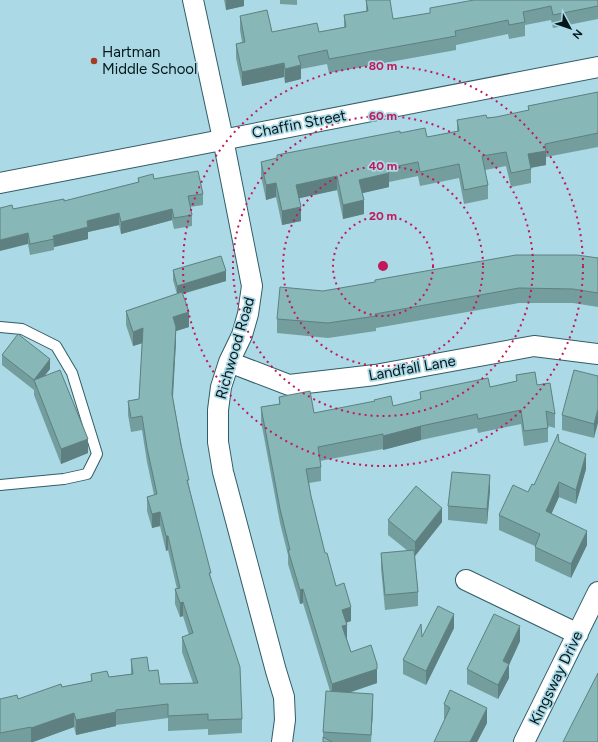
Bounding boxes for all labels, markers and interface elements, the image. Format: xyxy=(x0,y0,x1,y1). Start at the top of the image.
north arrow xyxy=(550,8,590,48)
text: N xyxy=(570,27,585,42)
place label: Hartman Middle School xyxy=(102,43,197,78)
marker: Hartman Middle School xyxy=(89,56,99,66)
text: 80 m xyxy=(369,59,397,73)
street label: Chaffin Street xyxy=(250,106,348,142)
text: 60 m xyxy=(369,109,397,123)
text: 40 m xyxy=(369,159,397,173)
text: 20 m xyxy=(369,209,397,223)
centre of rings xyxy=(376,259,390,273)
street label: Richwood Road xyxy=(212,295,258,401)
street label: Landfall Lane xyxy=(367,351,457,385)
street label: Kingsway Drive xyxy=(526,628,586,728)

